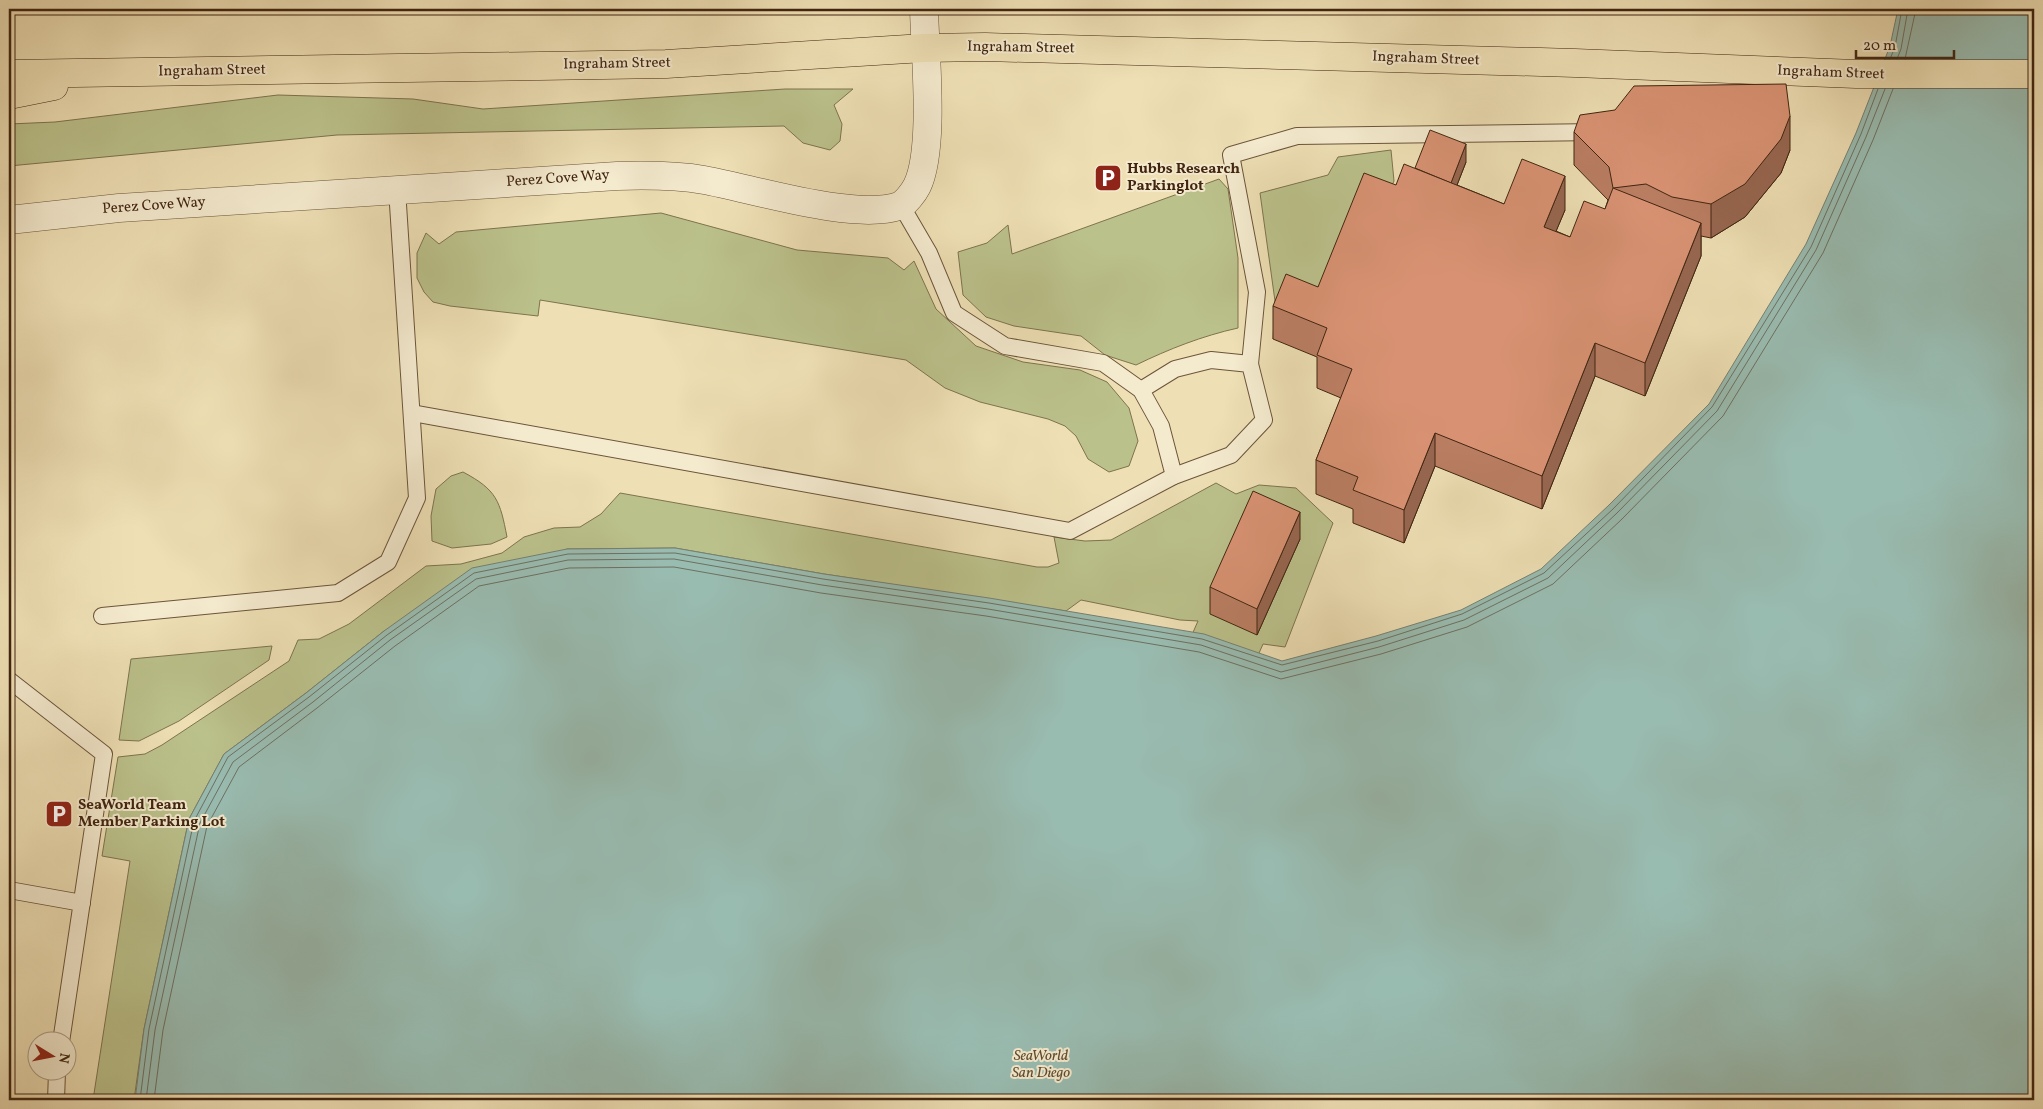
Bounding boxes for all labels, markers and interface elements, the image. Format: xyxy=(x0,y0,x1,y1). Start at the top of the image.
scale bar xyxy=(1856,28,1953,60)
text: 20 m xyxy=(1863,36,1896,57)
street label: Ingraham Street xyxy=(967,37,1075,59)
street label: Ingraham Street xyxy=(1372,47,1480,71)
street label: Ingraham Street xyxy=(563,53,671,75)
street label: Ingraham Street xyxy=(158,60,266,82)
street label: Ingraham Street xyxy=(1777,61,1885,85)
place label: Hubbs Research Parkinglot xyxy=(1127,159,1240,197)
parking icon: Hubbs Research Parkinglot xyxy=(1093,163,1123,193)
street label: Perez Cove Way xyxy=(506,165,610,193)
street label: Perez Cove Way xyxy=(102,192,206,220)
place label: SeaWorld Team Member Parking Lot xyxy=(78,795,225,833)
parking icon: SeaWorld Team Member Parking Lot xyxy=(44,799,74,829)
north arrow xyxy=(28,1032,78,1082)
park label: SeaWorld San Diego xyxy=(1012,1046,1070,1084)
text: N xyxy=(53,1051,74,1065)

